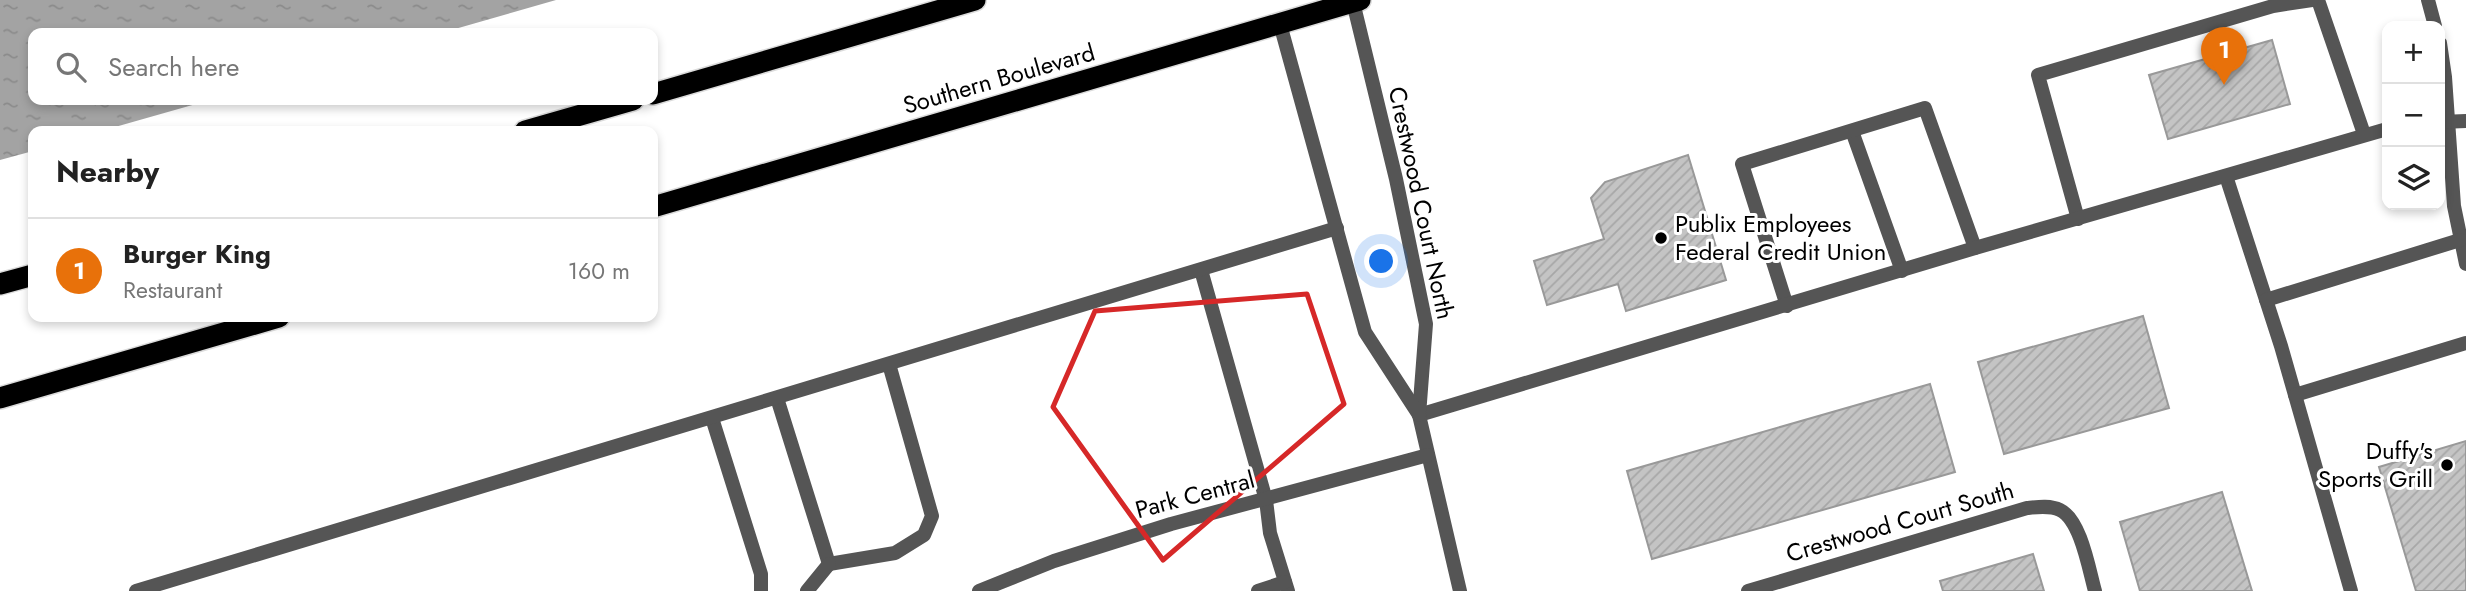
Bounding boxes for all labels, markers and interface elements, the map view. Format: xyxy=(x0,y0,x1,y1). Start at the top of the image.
map controls xyxy=(2382,21,2445,210)
button: + xyxy=(2382,21,2445,84)
pin: 1 xyxy=(2201,27,2247,85)
search box xyxy=(28,28,658,105)
street label: Southern Boulevard xyxy=(899,34,1099,123)
icon: search xyxy=(52,48,90,86)
text: Search here xyxy=(108,48,240,86)
street label: Crestwood Court North xyxy=(1380,83,1463,322)
button: − xyxy=(2382,84,2445,147)
button: layers xyxy=(2382,147,2445,210)
text: Nearby xyxy=(56,150,159,193)
place label: Publix Employees Federal Credit Union xyxy=(1675,206,1886,269)
marker: Publix Employees Federal Credit Union xyxy=(1653,230,1669,246)
text: Burger King xyxy=(123,235,271,273)
your location xyxy=(1364,244,1398,278)
text: 1 xyxy=(73,254,85,288)
text: 160 m xyxy=(568,254,630,288)
text: Restaurant xyxy=(123,273,222,307)
place label: Duffy's Sports Grill xyxy=(2318,433,2433,496)
marker: Duffy's Sports Grill xyxy=(2439,457,2455,473)
street label: Park Central xyxy=(1131,462,1259,527)
street label: Crestwood Court South xyxy=(1782,472,2018,571)

